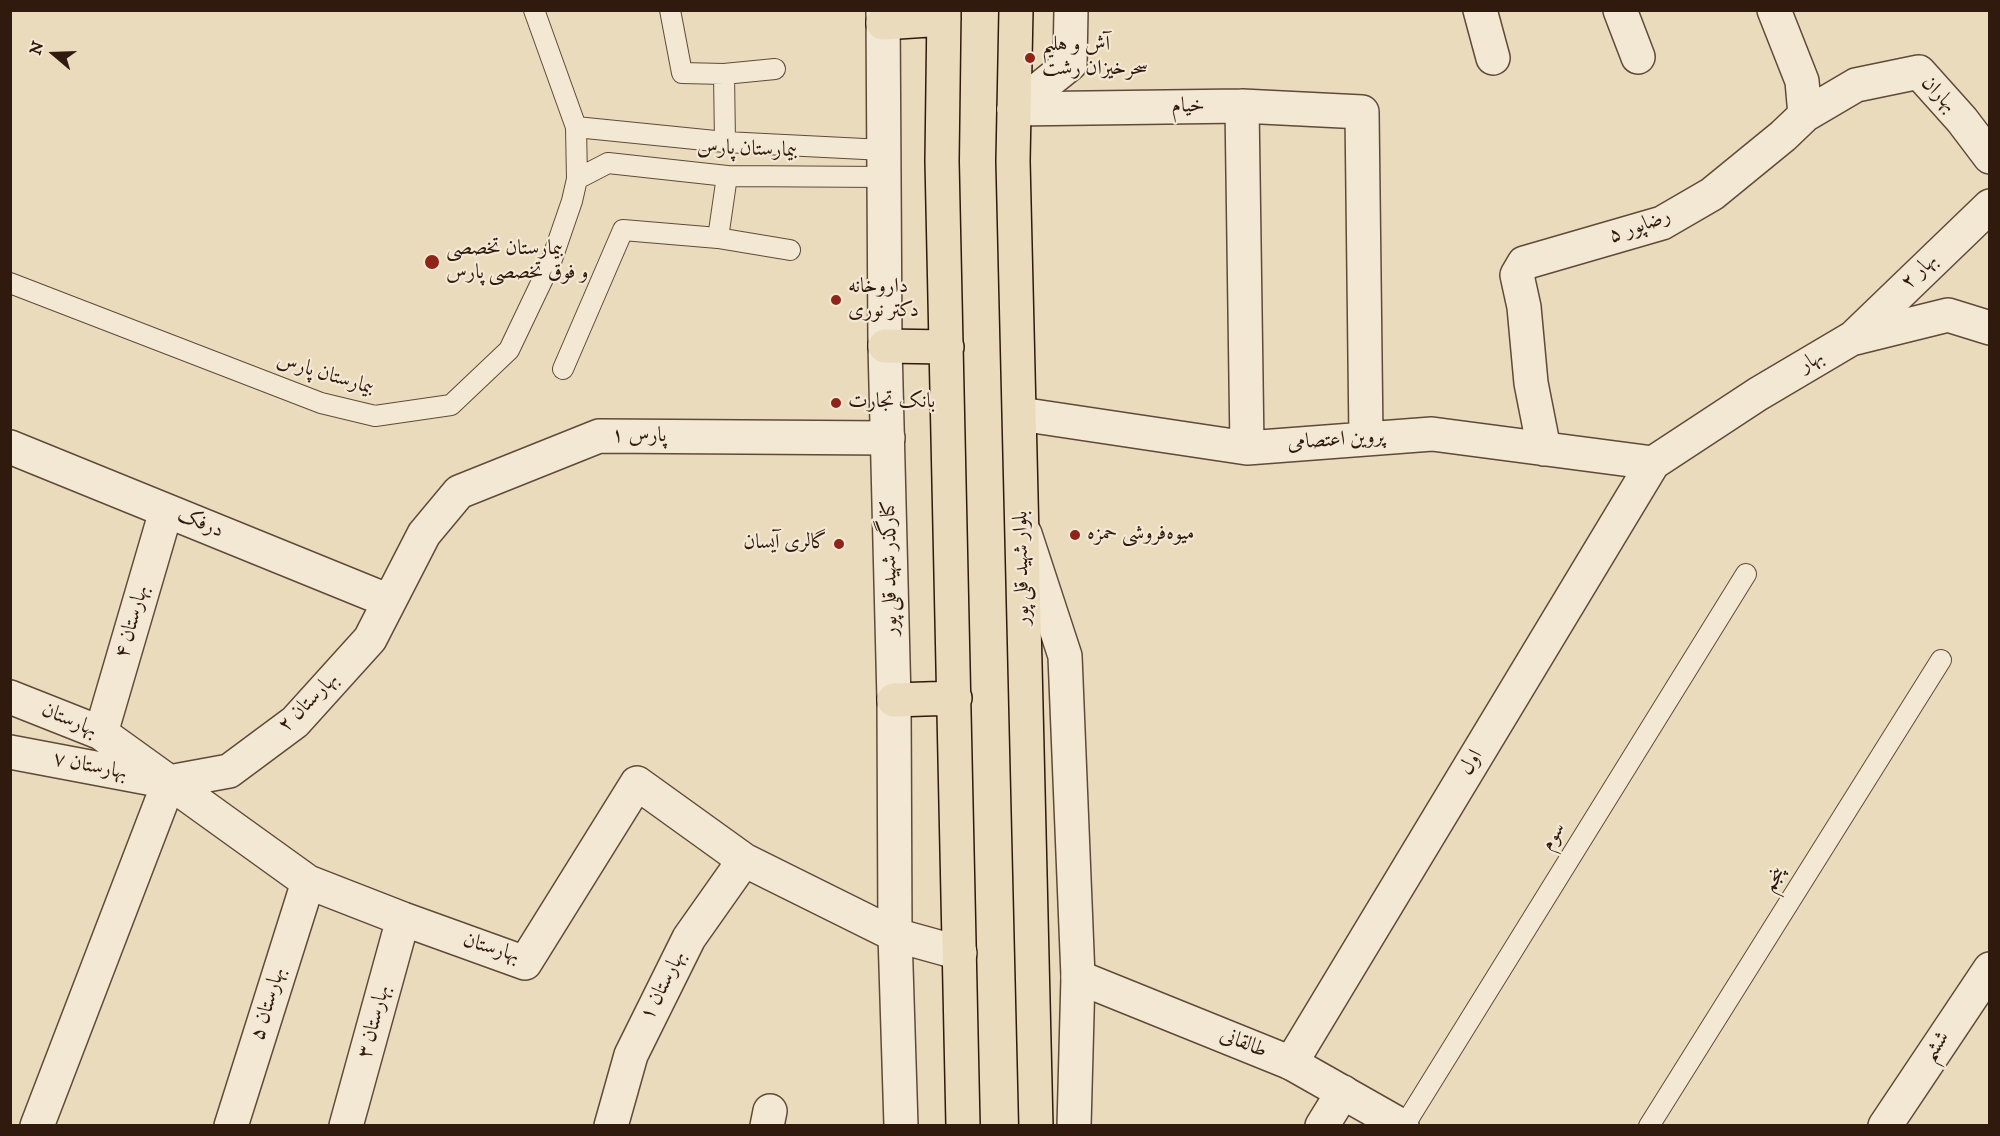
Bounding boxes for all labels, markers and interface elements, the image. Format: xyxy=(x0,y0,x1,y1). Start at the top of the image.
north arrow xyxy=(24,24,84,84)
place label: آش و هلیم سحرخیزان رشت xyxy=(1042,33,1148,83)
text: N xyxy=(25,39,49,58)
marker: آش و هلیم سحرخیزان رشت xyxy=(1023,51,1037,65)
street label: بهاران xyxy=(1915,71,1961,119)
street label: خیام xyxy=(1171,94,1205,120)
street label: بیمارستان پارس xyxy=(696,136,798,164)
street label: رضاپور ۵ xyxy=(1606,204,1674,250)
place label: بیمارستان تخصصی و فوق تخصصی پارس xyxy=(446,237,588,287)
street label: بهار ۲ xyxy=(1896,249,1944,295)
marker: بیمارستان تخصصی و فوق تخصصی پارس xyxy=(423,253,441,271)
place label: داروخانه دکتر نوری xyxy=(848,275,919,325)
marker: داروخانه دکتر نوری xyxy=(829,293,843,307)
street label: بهار xyxy=(1795,345,1829,379)
street label: بیمارستان پارس xyxy=(273,348,377,402)
place label: بانک تجارت xyxy=(848,390,935,416)
marker: بانک تجارت xyxy=(829,396,843,410)
street label: پارس ۱ xyxy=(612,424,666,450)
street label: پروین اعتصامی xyxy=(1287,425,1385,457)
street label: کنارگذر شهید قلی پور xyxy=(877,500,905,636)
street label: درفک xyxy=(173,503,227,545)
street label: بلوار شهید قلی پور xyxy=(1009,511,1037,625)
place label: میوه‌فروشی حمزه xyxy=(1087,522,1194,548)
marker: میوه‌فروشی حمزه xyxy=(1068,528,1082,542)
place label: گالری آیسان xyxy=(743,531,827,557)
marker: گالری آیسان xyxy=(832,537,846,551)
street label: بهارستان ۴ xyxy=(111,582,155,662)
street label: بهارستان ۲ xyxy=(274,668,344,738)
street label: بهارستان xyxy=(37,698,101,744)
street label: اول xyxy=(1455,746,1489,780)
street label: بهارستان ۷ xyxy=(51,747,129,787)
street label: سوم xyxy=(1536,818,1572,856)
street label: پنجم xyxy=(1758,863,1792,897)
street label: بهارستان xyxy=(459,928,523,970)
street label: بهارستان ۱ xyxy=(636,947,692,1025)
street label: بهارستان ۵ xyxy=(246,964,292,1044)
street label: بهارستان ۳ xyxy=(353,983,397,1061)
street label: طالقانی xyxy=(1216,1023,1270,1065)
street label: ششم xyxy=(1918,1027,1956,1067)

